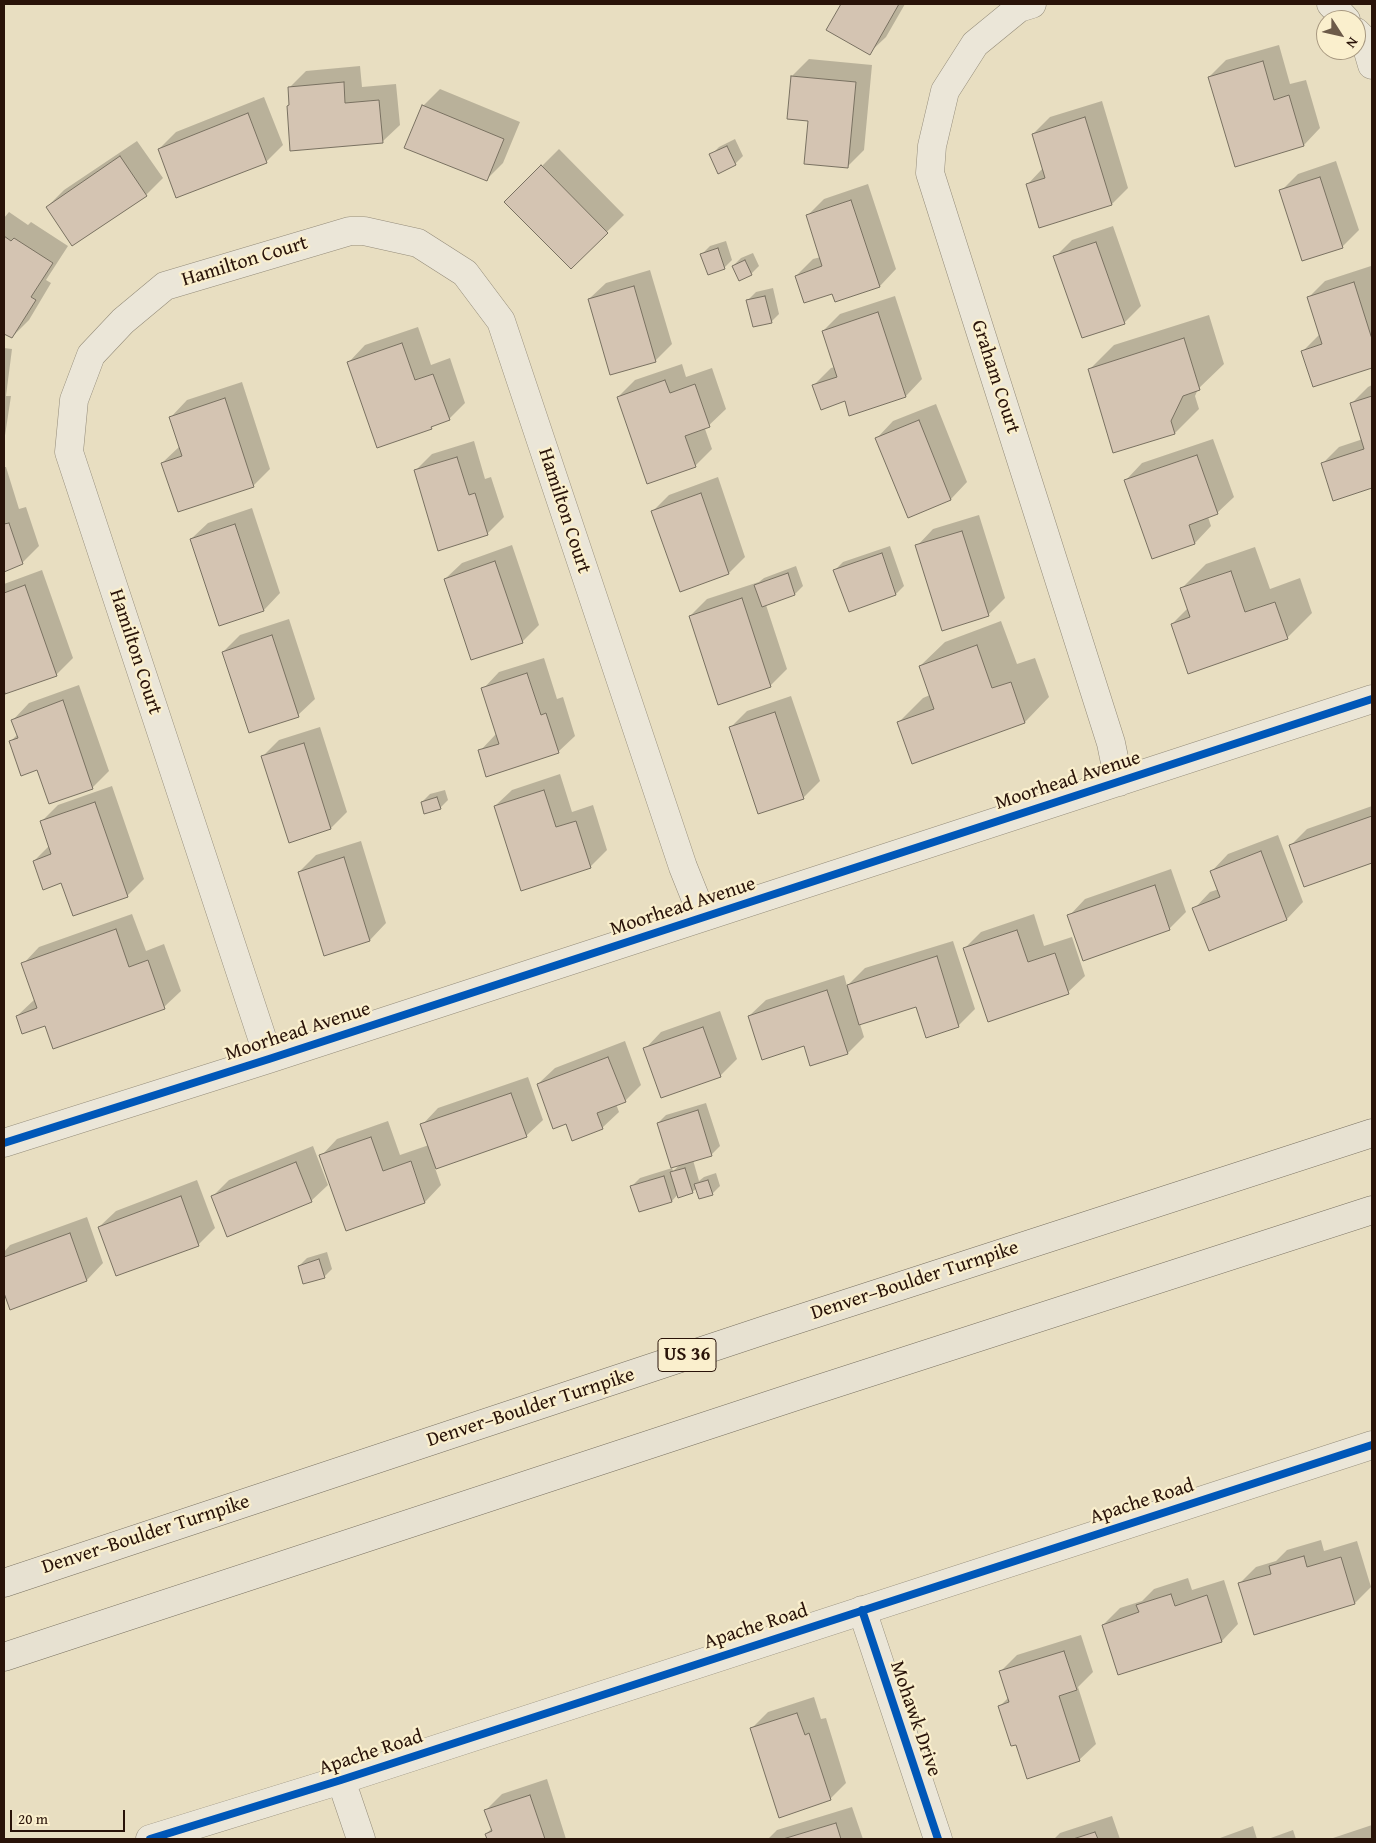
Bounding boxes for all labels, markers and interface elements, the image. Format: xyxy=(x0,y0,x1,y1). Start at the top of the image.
north arrow xyxy=(1316,10,1366,60)
text: N xyxy=(1342,33,1363,53)
street label: Hamilton Court xyxy=(179,231,311,293)
street label: Graham Court xyxy=(965,317,1025,437)
street label: Hamilton Court xyxy=(532,445,596,577)
street label: Hamilton Court xyxy=(103,586,167,718)
street label: Moorhead Avenue xyxy=(992,746,1144,816)
street label: Moorhead Avenue xyxy=(607,872,759,942)
street label: Moorhead Avenue xyxy=(222,997,374,1067)
street label: Denver–Boulder Turnpike xyxy=(808,1236,1022,1326)
road number: US 36 xyxy=(658,1338,716,1372)
street label: Denver–Boulder Turnpike xyxy=(424,1363,638,1453)
street label: Apache Road xyxy=(1087,1474,1197,1530)
street label: Denver–Boulder Turnpike xyxy=(39,1490,253,1580)
street label: Apache Road xyxy=(701,1599,811,1655)
street label: Mohawk Drive xyxy=(884,1658,946,1780)
street label: Apache Road xyxy=(316,1725,426,1781)
scale bar xyxy=(12,1800,128,1832)
text: 20 m xyxy=(18,1808,48,1829)

